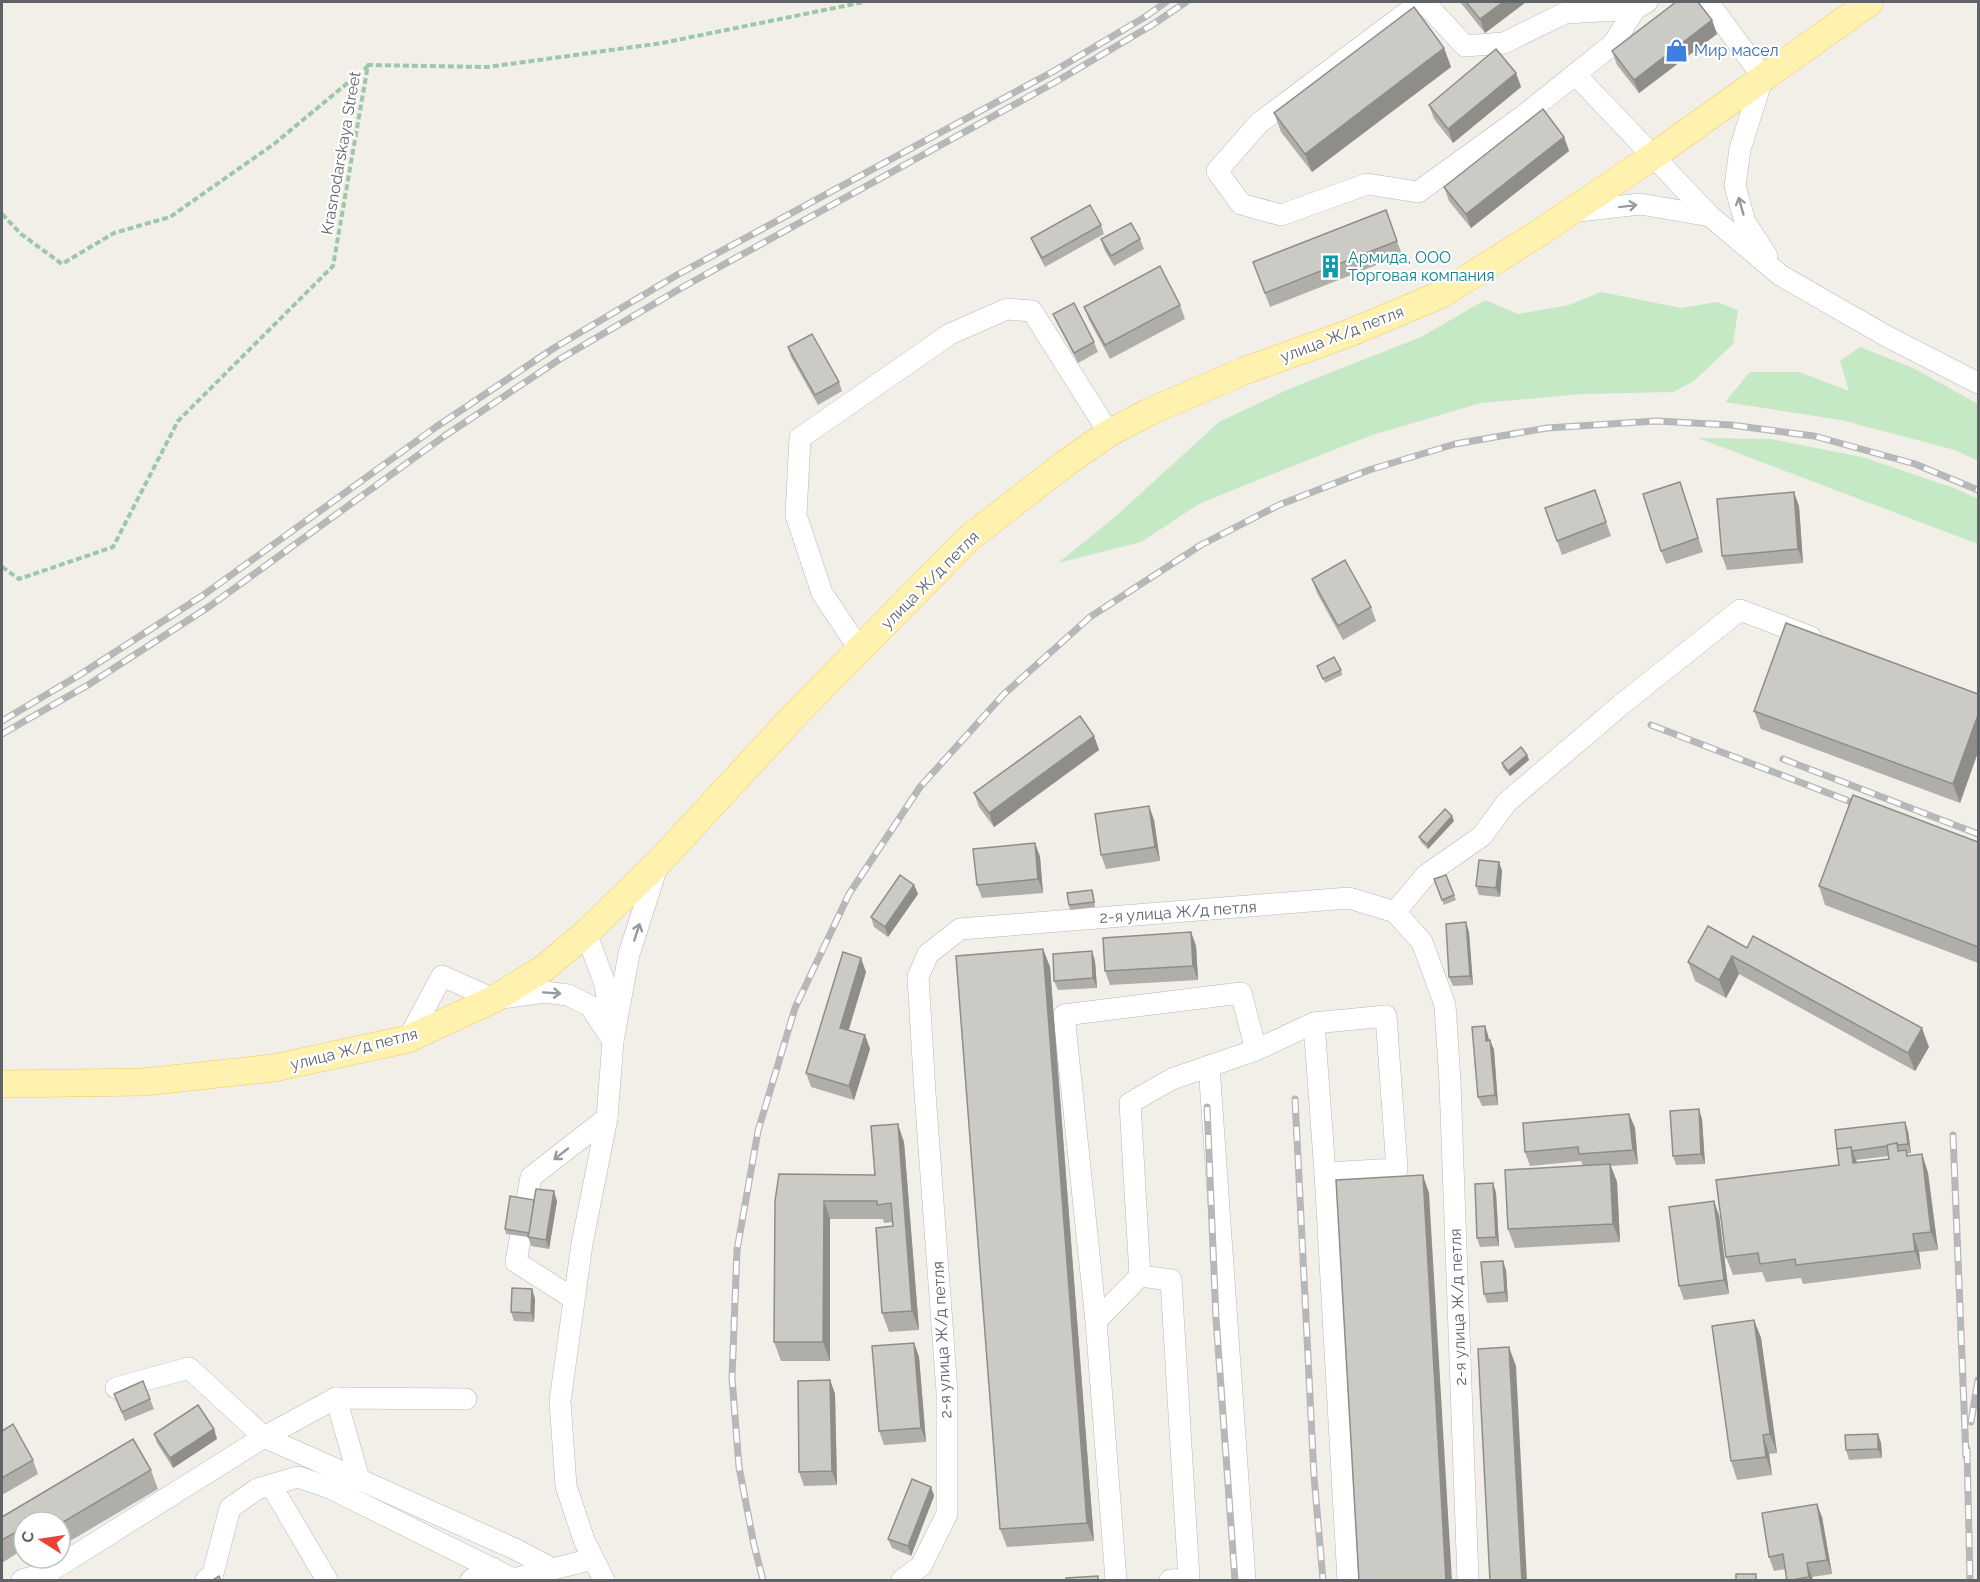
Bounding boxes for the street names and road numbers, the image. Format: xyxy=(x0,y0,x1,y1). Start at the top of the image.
street label: Krasnodarskaya Street xyxy=(317,69,365,236)
street label: улица Ж/д петля xyxy=(1278,302,1406,366)
street label: улица Ж/д петля xyxy=(877,527,983,633)
street label: 2-я улица Ж/д петля xyxy=(1099,897,1257,927)
street label: улица Ж/д петля xyxy=(288,1024,420,1074)
street label: 2-я улица Ж/д петля xyxy=(1446,1228,1470,1386)
street label: 2-я улица Ж/д петля xyxy=(928,1261,956,1419)

